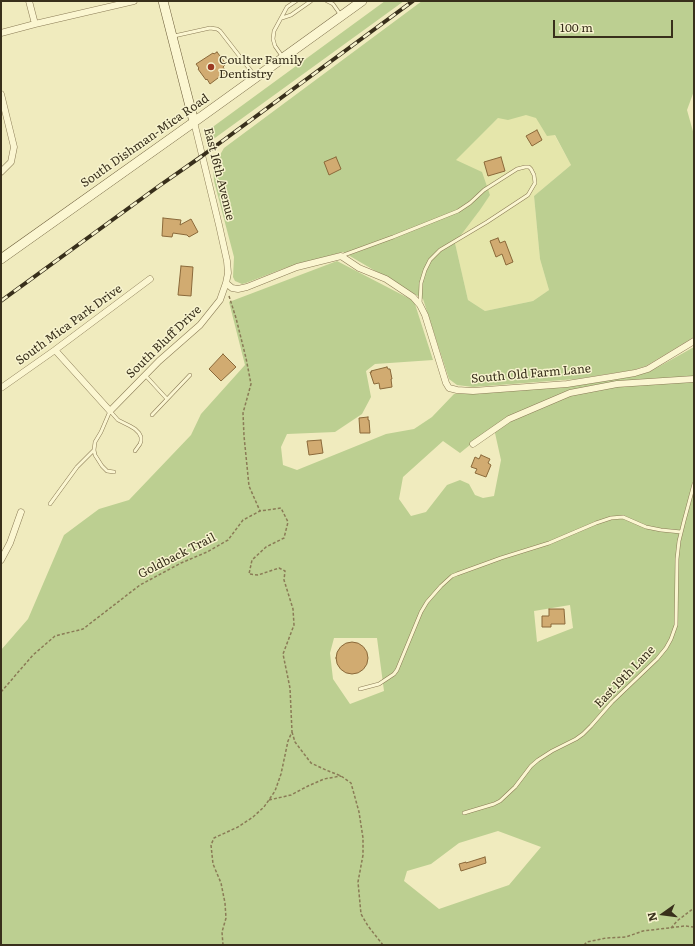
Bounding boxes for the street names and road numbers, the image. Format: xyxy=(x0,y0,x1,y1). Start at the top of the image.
street label: South Dishman-Mica Road xyxy=(78,91,212,191)
street label: East 16th Avenue xyxy=(200,126,238,222)
street label: South Mica Park Drive xyxy=(13,282,125,368)
street label: South Bluff Drive xyxy=(124,303,204,381)
street label: South Old Farm Lane xyxy=(470,362,592,386)
street label: Goldback Trail xyxy=(136,530,218,582)
street label: East 19th Lane xyxy=(592,643,658,711)

